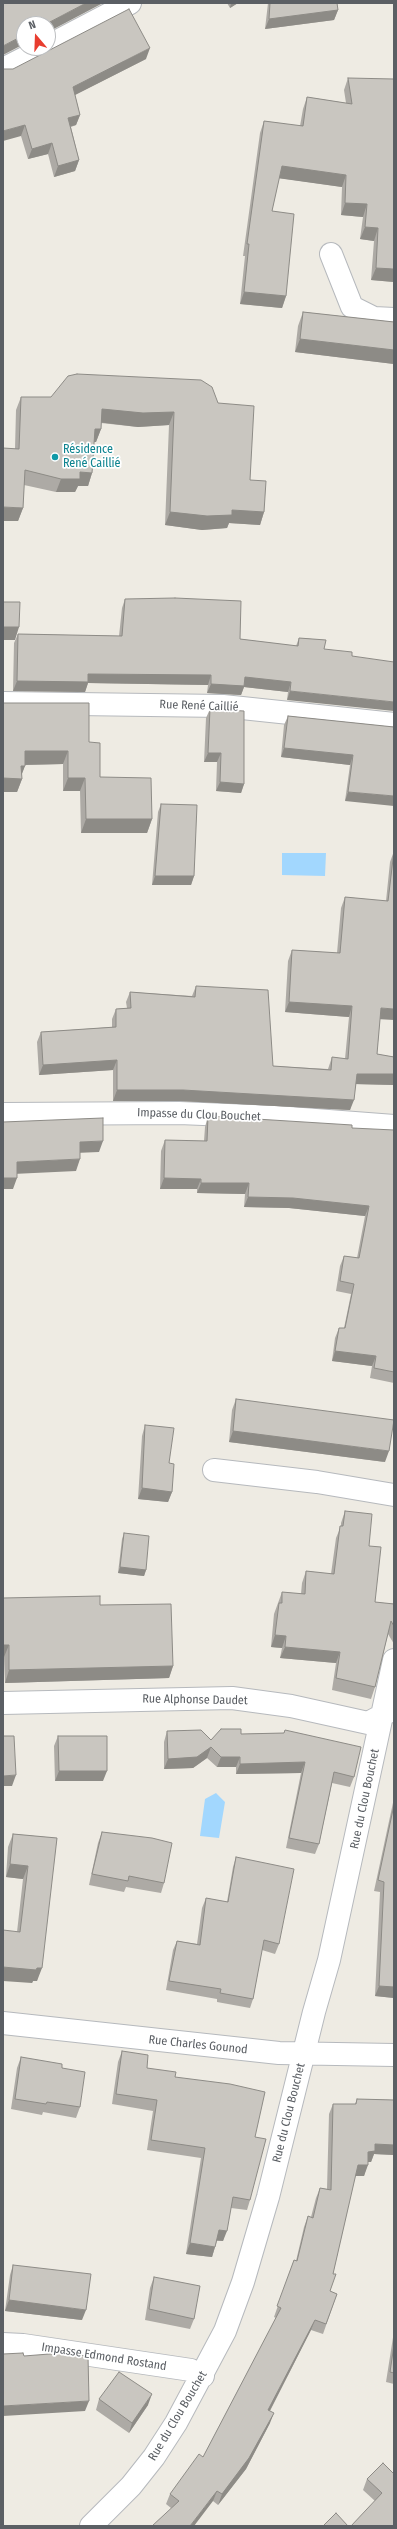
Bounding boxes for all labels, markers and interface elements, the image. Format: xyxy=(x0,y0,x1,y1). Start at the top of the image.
north arrow xyxy=(16,16,56,56)
text: N xyxy=(27,18,37,32)
place label: Résidence René Caillié xyxy=(63,443,121,471)
marker: Résidence René Caillié xyxy=(50,452,60,462)
street label: Rue René Caillié xyxy=(159,697,239,715)
street label: Impasse du Clou Bouchet xyxy=(137,1106,261,1124)
street label: Rue Alphonse Daudet xyxy=(142,1692,248,1708)
street label: Rue du Clou Bouchet xyxy=(347,1748,383,1850)
street label: Rue Charles Gounod xyxy=(148,2033,248,2057)
street label: Rue du Clou Bouchet xyxy=(270,2062,308,2164)
street label: Impasse Edmond Rostand xyxy=(40,2340,168,2374)
street label: Rue du Clou Bouchet xyxy=(146,2369,210,2463)

